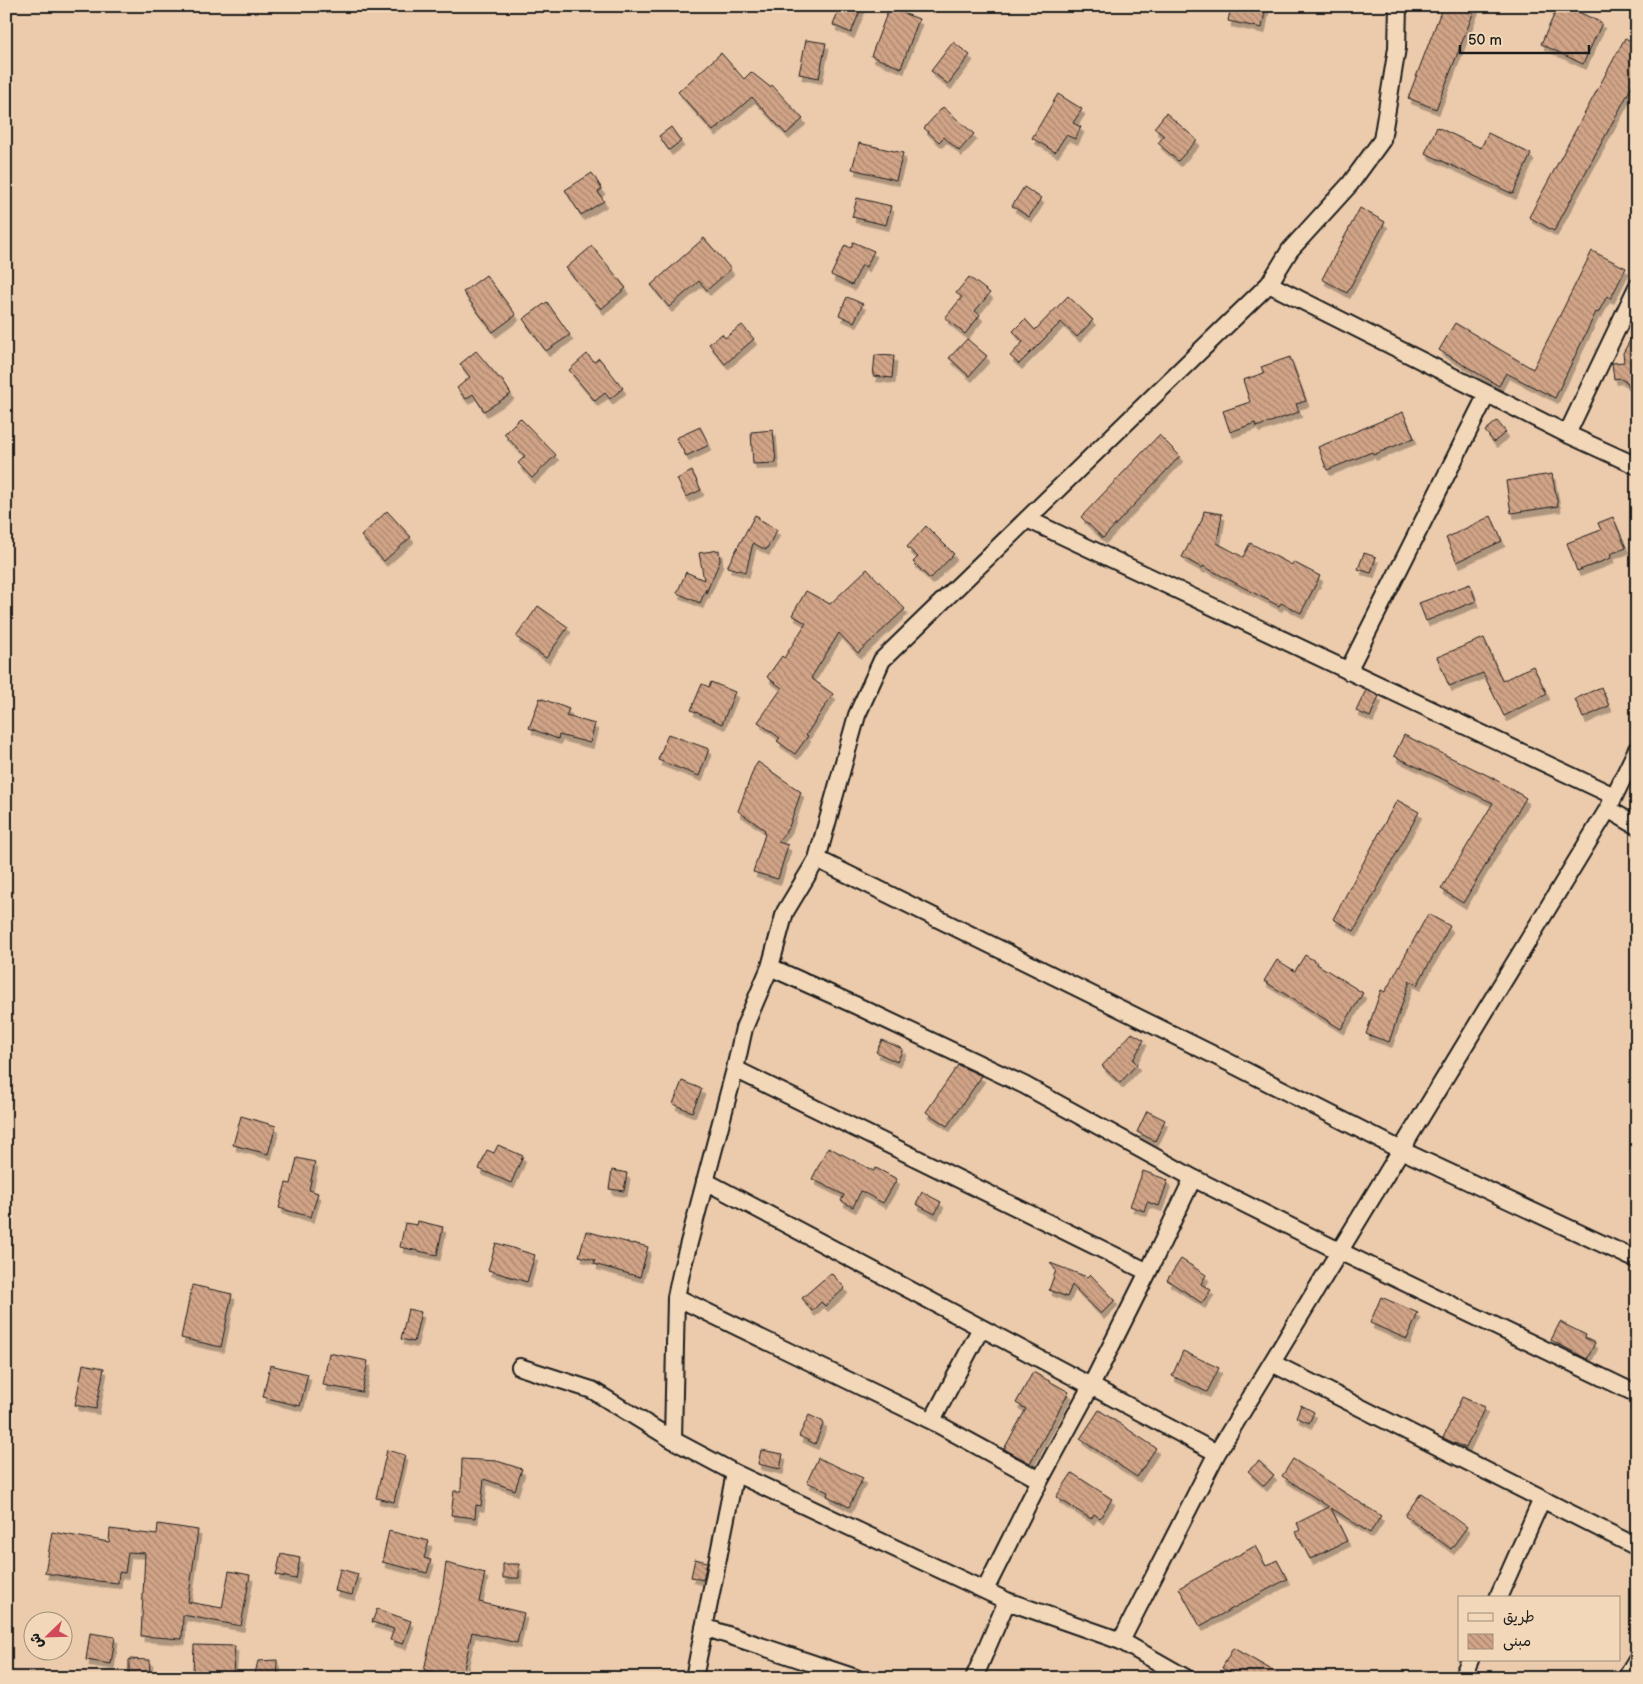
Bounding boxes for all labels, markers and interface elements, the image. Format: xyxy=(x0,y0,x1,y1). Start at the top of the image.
scale bar xyxy=(1460,22,1589,54)
text: 50 m xyxy=(1468,31,1502,50)
legend xyxy=(1458,1596,1620,1662)
text: طريق xyxy=(1503,1608,1535,1627)
north arrow xyxy=(22,1612,72,1662)
text: ش xyxy=(26,1630,47,1651)
text: مبنى xyxy=(1503,1632,1531,1651)

